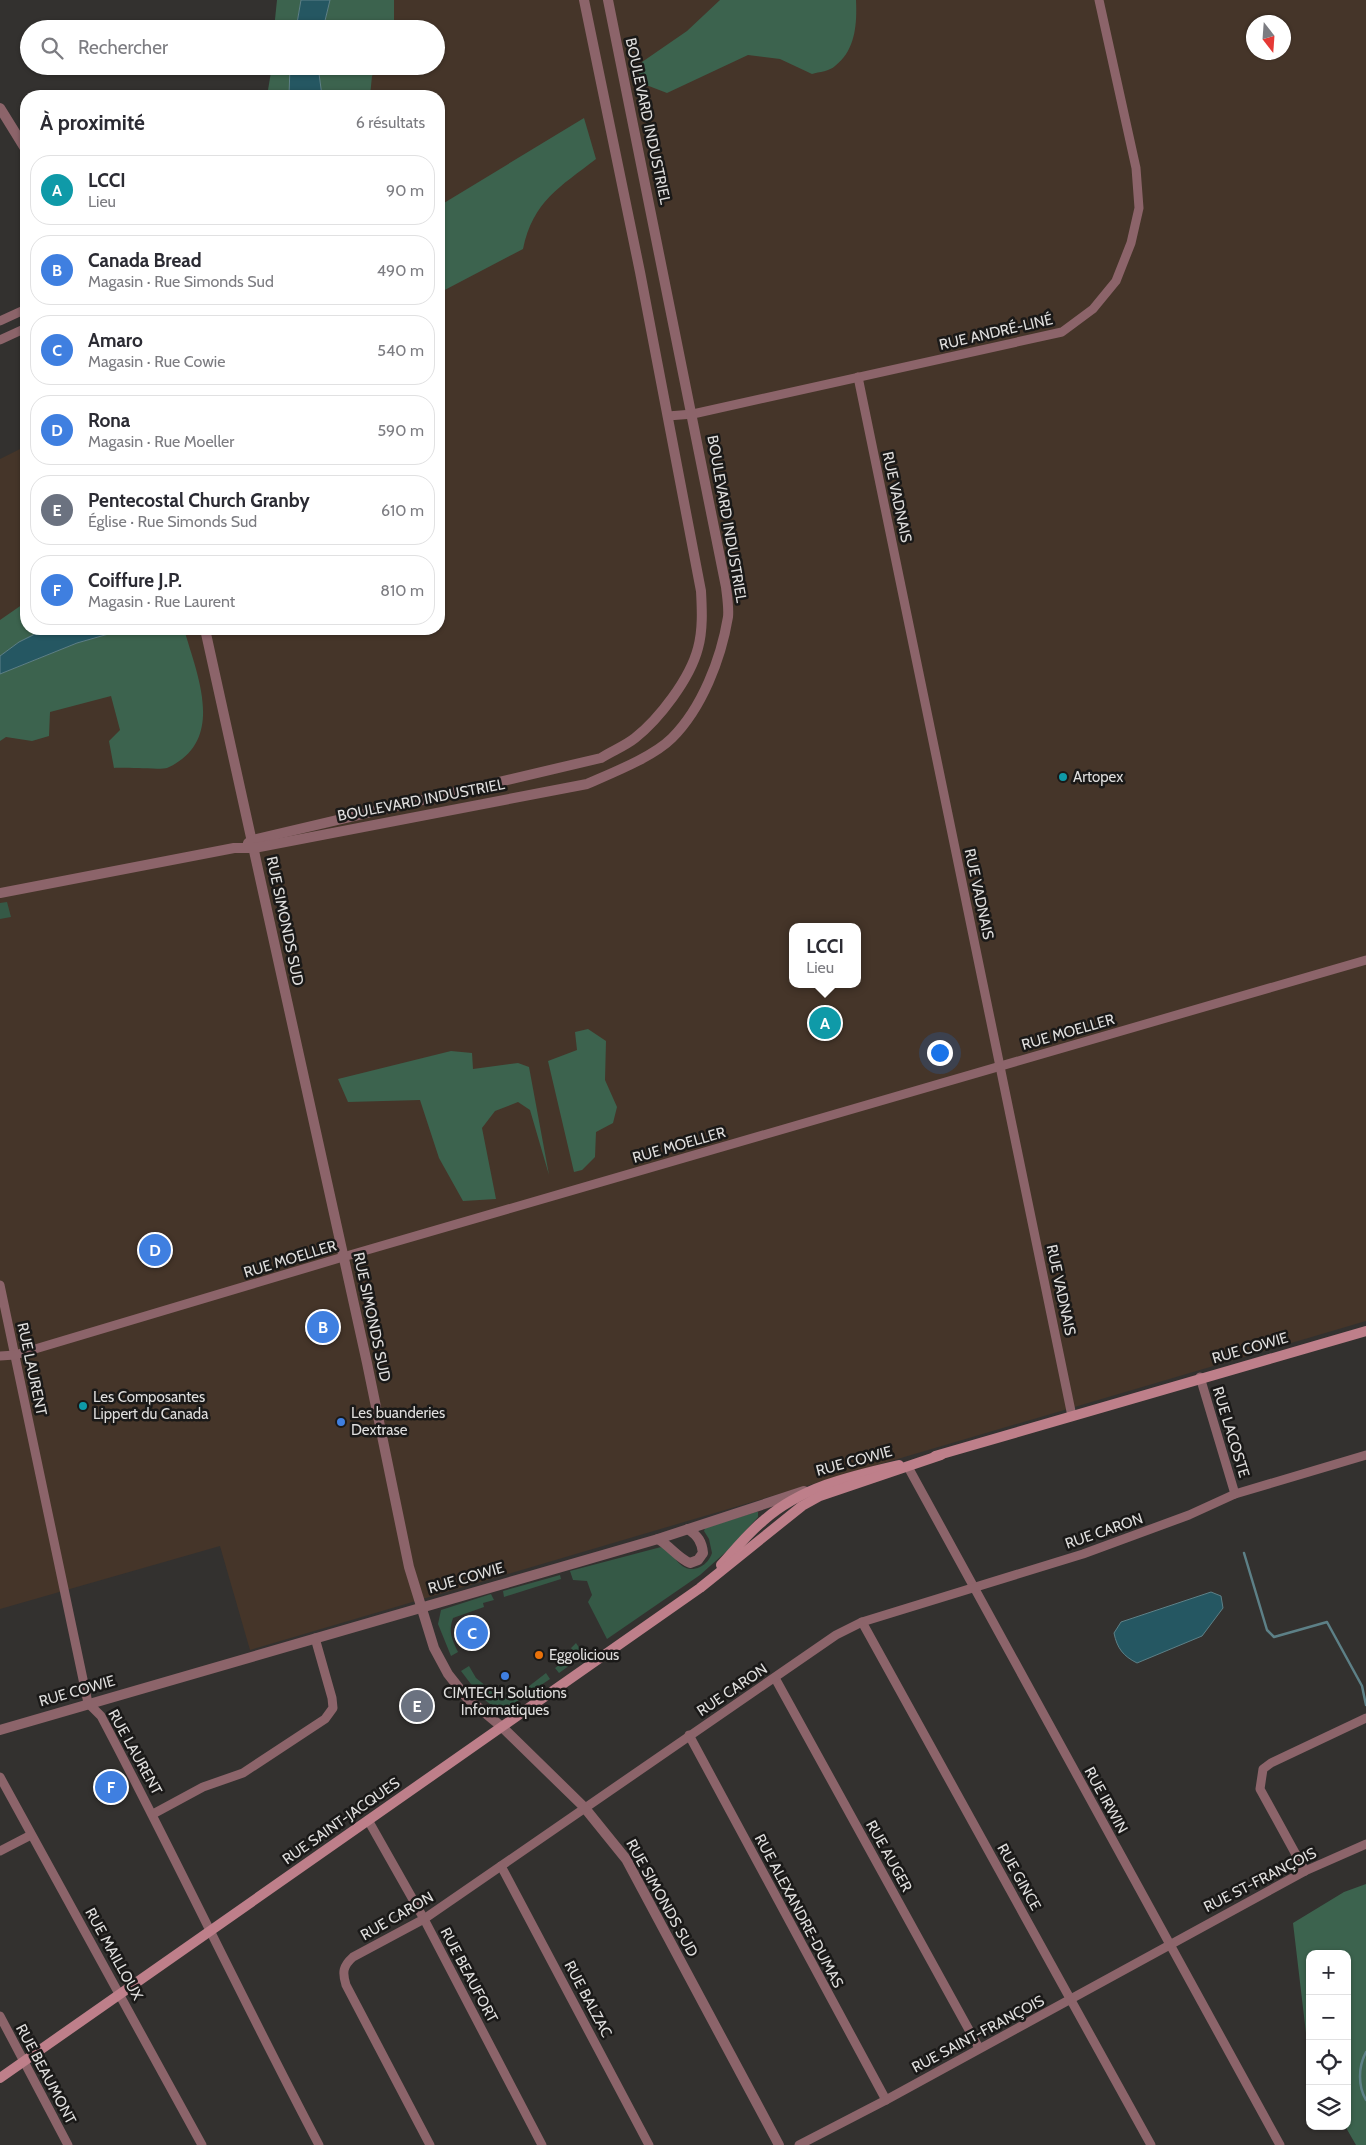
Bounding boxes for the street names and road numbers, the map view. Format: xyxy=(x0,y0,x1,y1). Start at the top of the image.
street label: BOULEVARD INDUSTRIEL xyxy=(622,36,675,206)
street label: RUE ANDRÉ-LINÉ xyxy=(937,309,1055,354)
street label: BOULEVARD INDUSTRIEL xyxy=(703,434,751,605)
street label: RUE VADNAIS xyxy=(879,450,915,544)
street label: BOULEVARD INDUSTRIEL xyxy=(336,775,507,825)
street label: RUE VADNAIS xyxy=(961,847,997,941)
street label: RUE SIMONDS SUD xyxy=(262,855,308,987)
street label: RUE MOELLER xyxy=(1019,1010,1117,1054)
street label: RUE MOELLER xyxy=(630,1123,728,1167)
street label: RUE MOELLER xyxy=(241,1236,339,1282)
street label: RUE VADNAIS xyxy=(1043,1243,1079,1337)
street label: RUE SIMONDS SUD xyxy=(349,1251,395,1383)
street label: RUE LAURENT xyxy=(13,1321,51,1417)
street label: RUE COWIE xyxy=(1210,1329,1290,1367)
street label: RUE LACOSTE xyxy=(1209,1385,1253,1479)
street label: RUE COWIE xyxy=(814,1442,894,1480)
street label: RUE CARON xyxy=(1063,1509,1145,1553)
street label: RUE COWIE xyxy=(426,1559,506,1597)
street label: RUE CARON xyxy=(693,1660,771,1720)
street label: RUE COWIE xyxy=(37,1672,117,1710)
street label: RUE LAURENT xyxy=(104,1706,166,1798)
street label: RUE IRWIN xyxy=(1080,1764,1132,1836)
street label: RUE SAINT-JACQUES xyxy=(279,1774,403,1868)
street label: RUE AUGER xyxy=(862,1817,916,1895)
street label: RUE ALEXANDRE-DUMAS xyxy=(751,1831,847,1991)
street label: RUE SIMONDS SUD xyxy=(622,1836,702,1960)
street label: RUE GINCE xyxy=(993,1840,1045,1914)
street label: RUE ST-FRANÇOIS xyxy=(1201,1844,1320,1916)
street label: RUE CARON xyxy=(357,1888,437,1944)
street label: RUE MAILLOUX xyxy=(81,1905,147,2003)
street label: RUE BEAUFORT xyxy=(436,1924,502,2026)
street label: RUE BALZAC xyxy=(560,1958,616,2040)
street label: RUE SAINT-FRANÇOIS xyxy=(909,1991,1048,2077)
street label: RUE BEAUMONT xyxy=(12,2021,80,2127)

